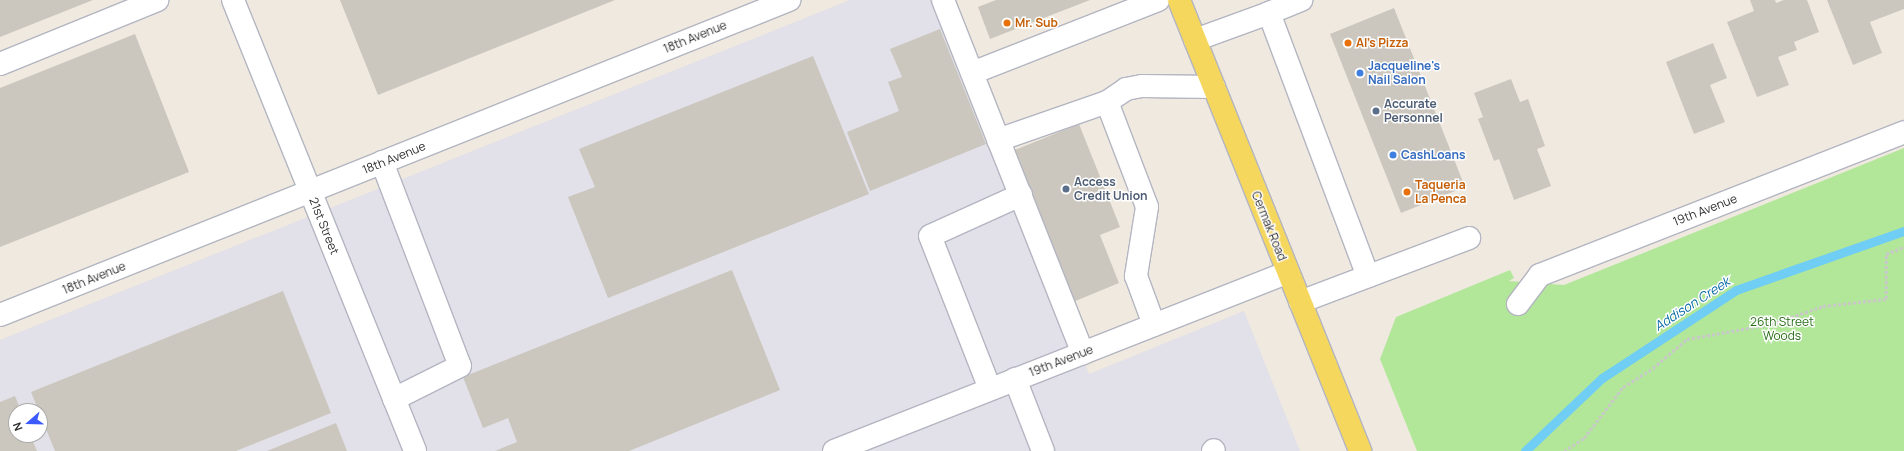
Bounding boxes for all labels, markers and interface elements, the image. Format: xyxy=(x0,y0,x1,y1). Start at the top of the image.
place label: Mr. Sub xyxy=(1015,16,1058,30)
street label: 18th Avenue xyxy=(661,18,729,56)
marker: Mr. Sub xyxy=(1002,18,1012,28)
place label: Al's Pizza xyxy=(1356,36,1408,50)
marker: Al's Pizza xyxy=(1343,38,1353,48)
place label: Jacqueline's Nail Salon xyxy=(1368,59,1440,87)
marker: Jacqueline's Nail Salon xyxy=(1355,68,1365,78)
place label: Accurate Personnel xyxy=(1384,97,1443,125)
marker: Accurate Personnel xyxy=(1371,106,1381,116)
street label: 18th Avenue xyxy=(360,139,428,177)
place label: CashLoans xyxy=(1401,148,1466,162)
marker: CashLoans xyxy=(1388,150,1398,160)
place label: Access Credit Union xyxy=(1074,175,1148,203)
place label: Taqueria La Penca xyxy=(1415,178,1466,206)
marker: Access Credit Union xyxy=(1061,184,1071,194)
marker: Taqueria La Penca xyxy=(1402,187,1412,197)
street label: Cermak Road xyxy=(1249,189,1289,263)
street label: 19th Avenue xyxy=(1671,191,1739,229)
street label: 21st Street xyxy=(306,195,342,257)
street label: 18th Avenue xyxy=(60,259,128,297)
water label: Addison Creek xyxy=(1651,274,1733,334)
park label: 26th Street Woods xyxy=(1750,315,1814,343)
street label: 19th Avenue xyxy=(1027,342,1095,380)
north arrow xyxy=(8,403,48,443)
text: N xyxy=(9,421,26,433)

